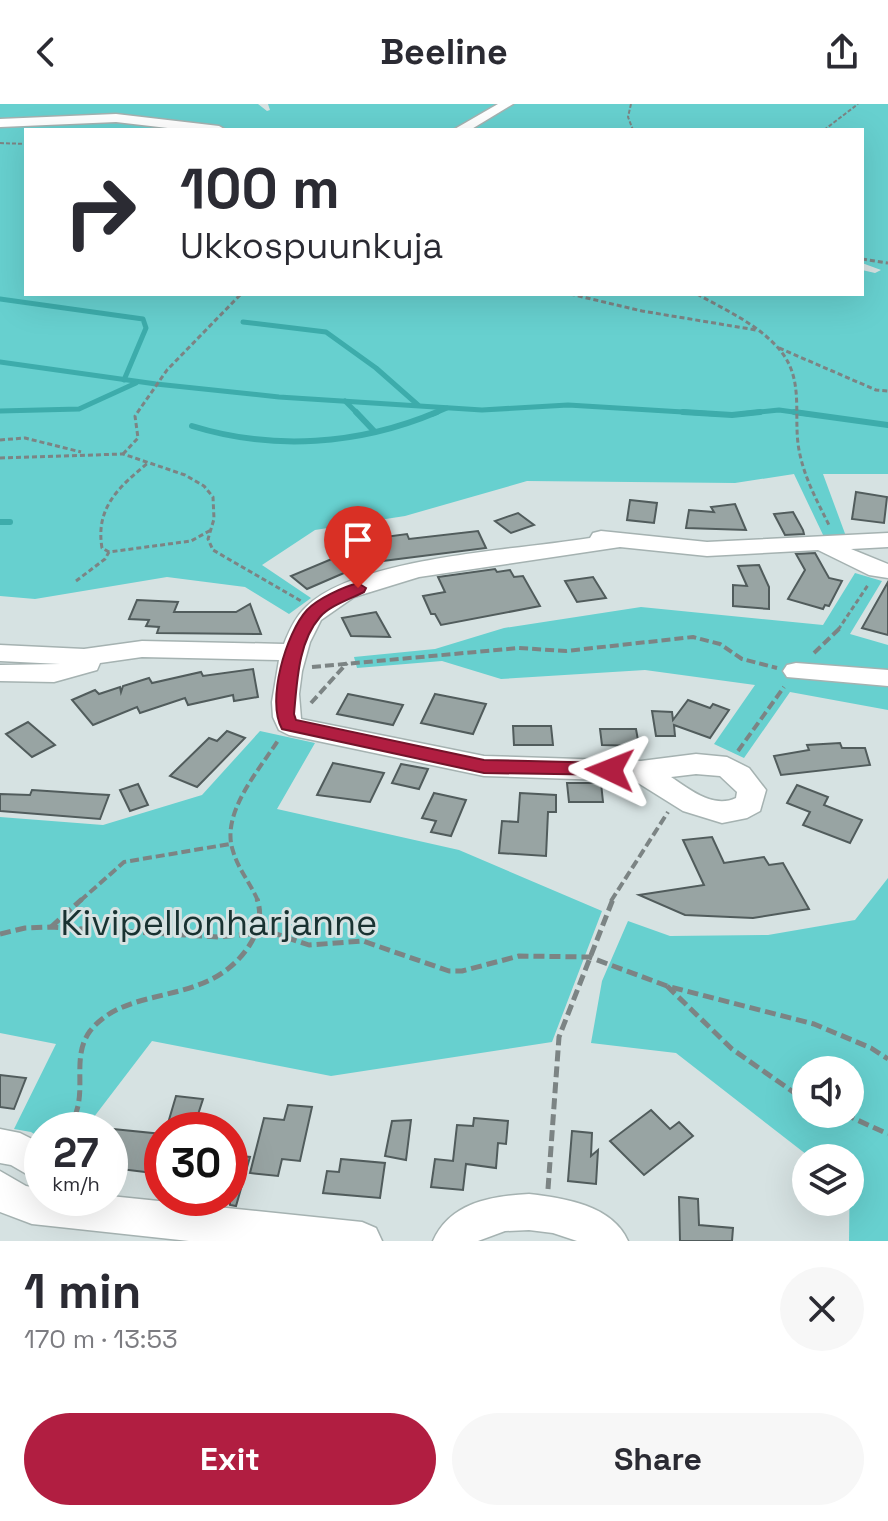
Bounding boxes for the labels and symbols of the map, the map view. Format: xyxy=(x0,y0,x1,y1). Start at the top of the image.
pin xyxy=(324,506,392,588)
position arrow xyxy=(568,728,652,812)
park label: Kivipellonharjanne xyxy=(61,900,377,946)
speed limit sign: 30 xyxy=(144,1112,248,1216)

